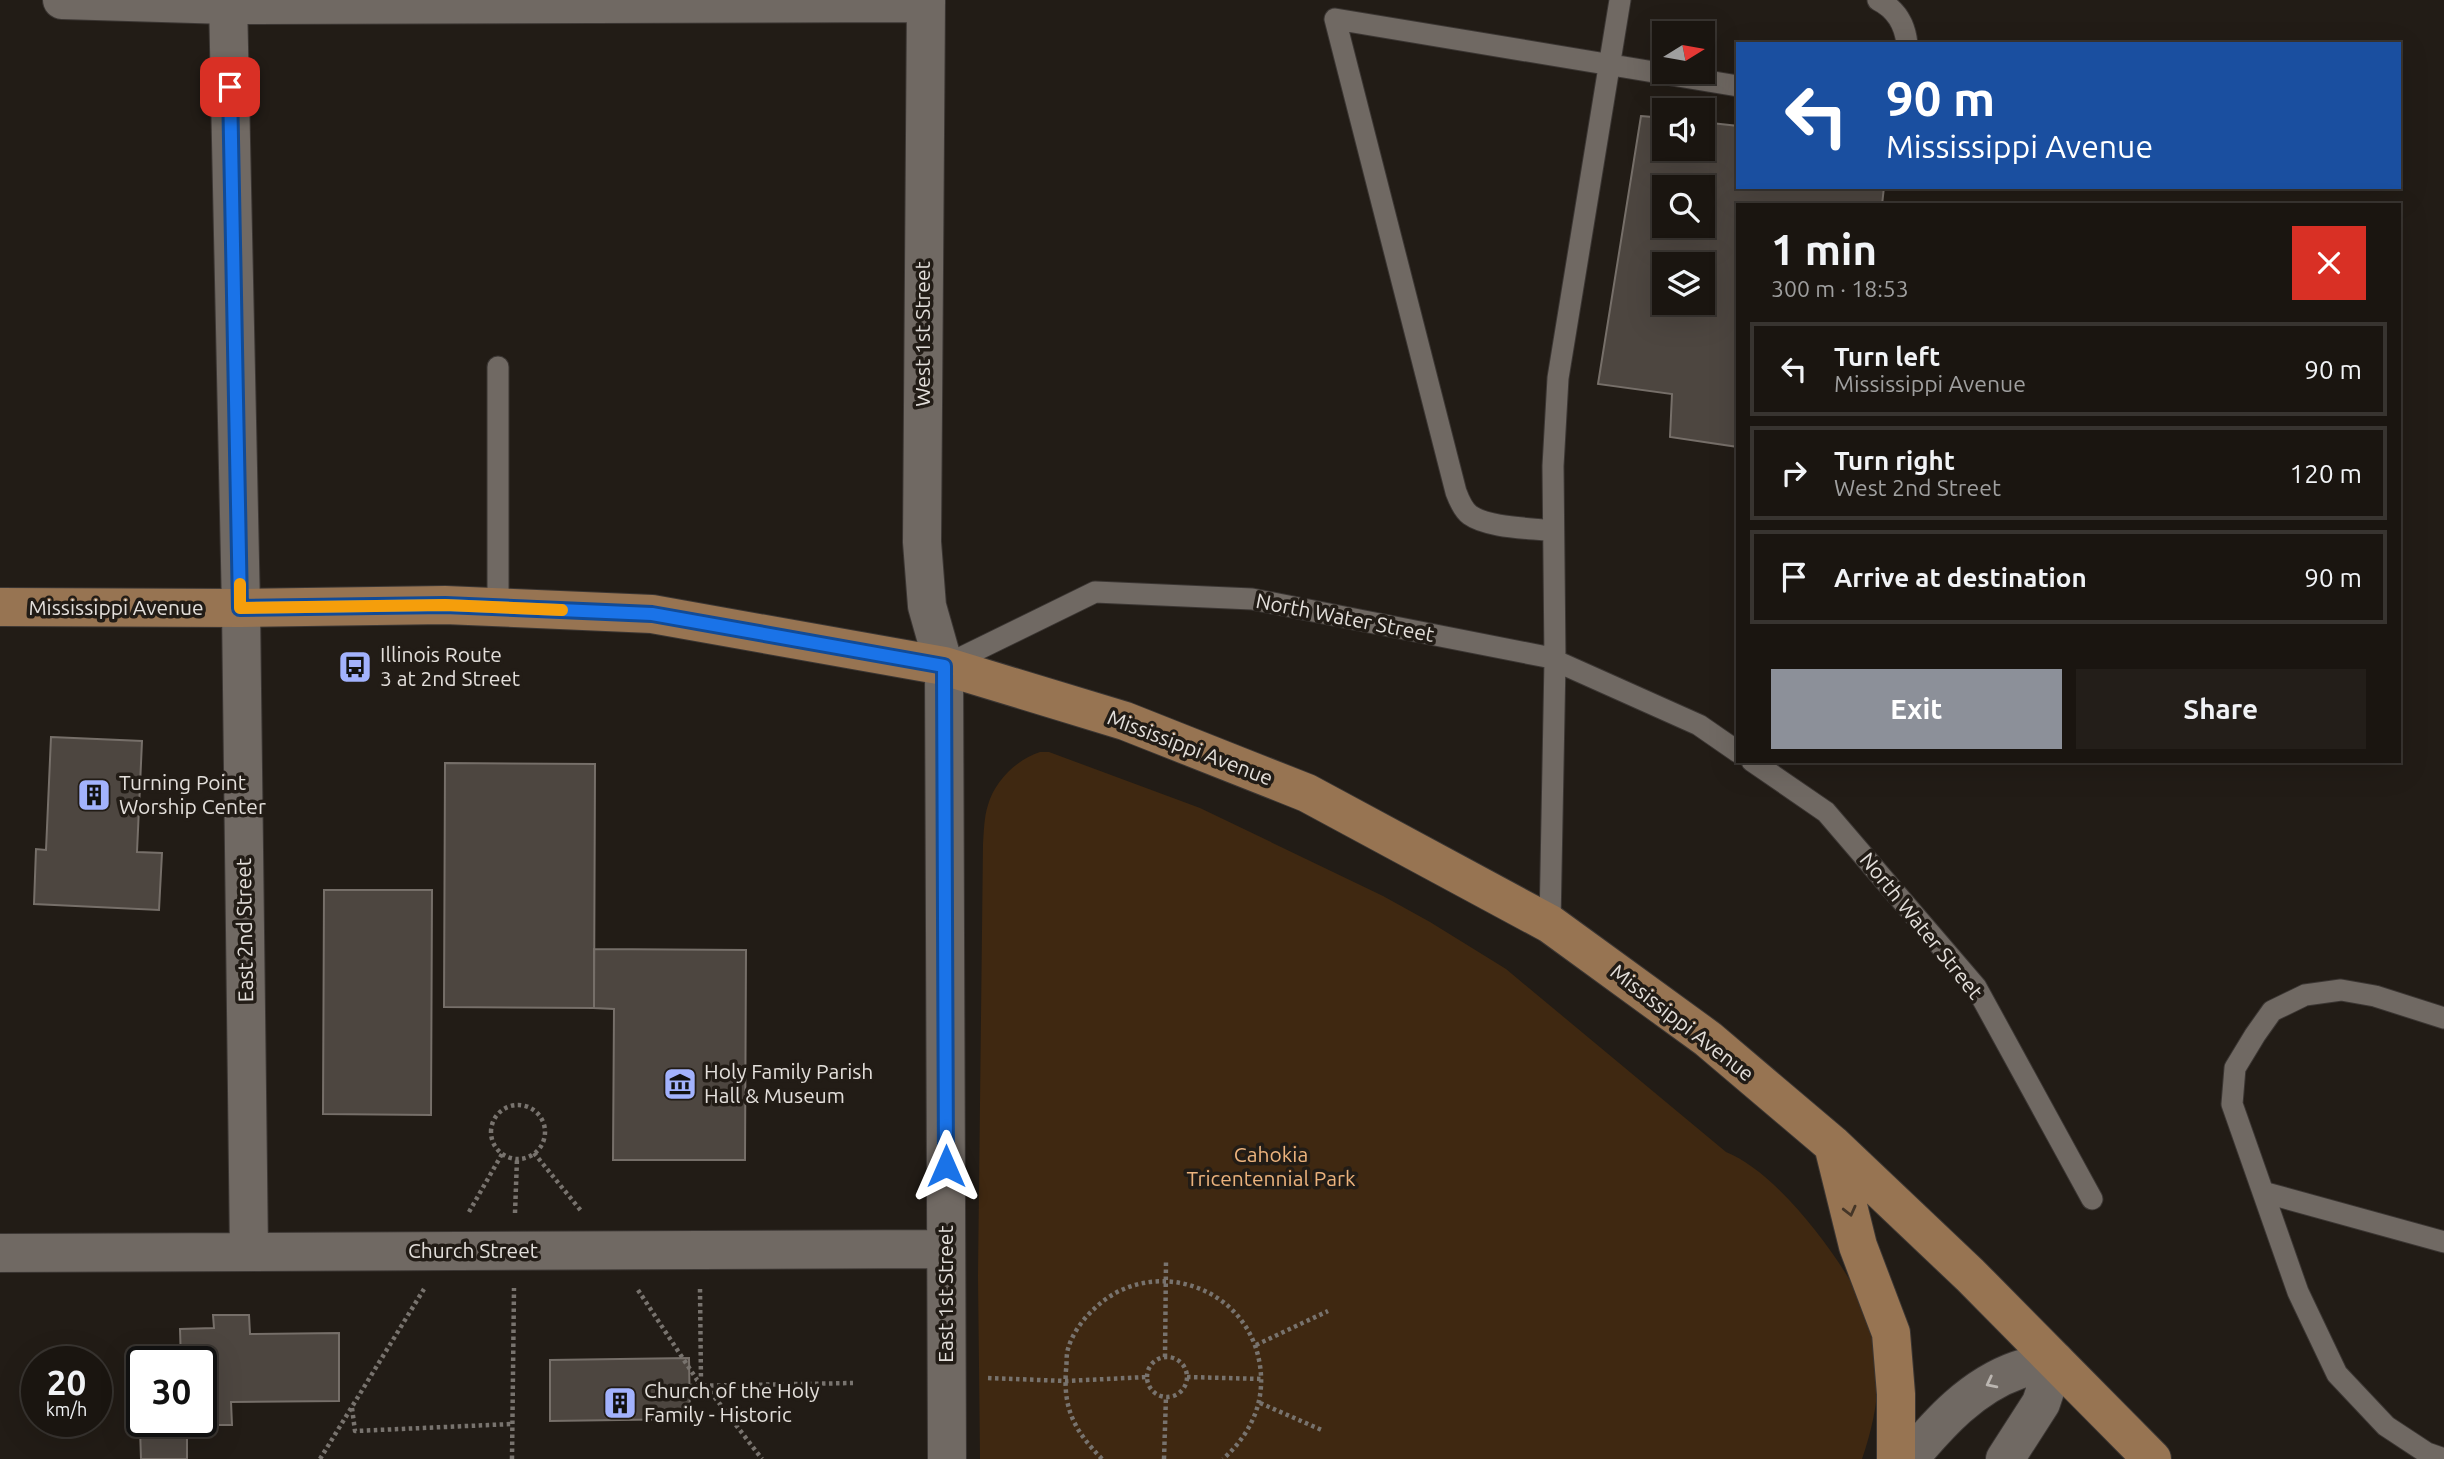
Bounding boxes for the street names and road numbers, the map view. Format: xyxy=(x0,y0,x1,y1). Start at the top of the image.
street label: West 1st Street xyxy=(910,261,934,407)
street label: North Water Street xyxy=(1254,588,1436,646)
street label: Mississippi Avenue xyxy=(28,595,204,619)
street label: Mississippi Avenue xyxy=(1104,704,1276,790)
street label: North Water Street xyxy=(1855,847,1988,1003)
street label: East 2nd Street xyxy=(231,858,257,1002)
street label: Mississippi Avenue xyxy=(1606,959,1759,1086)
street label: East 1st Street xyxy=(933,1225,957,1363)
street label: Church Street xyxy=(408,1238,538,1262)

